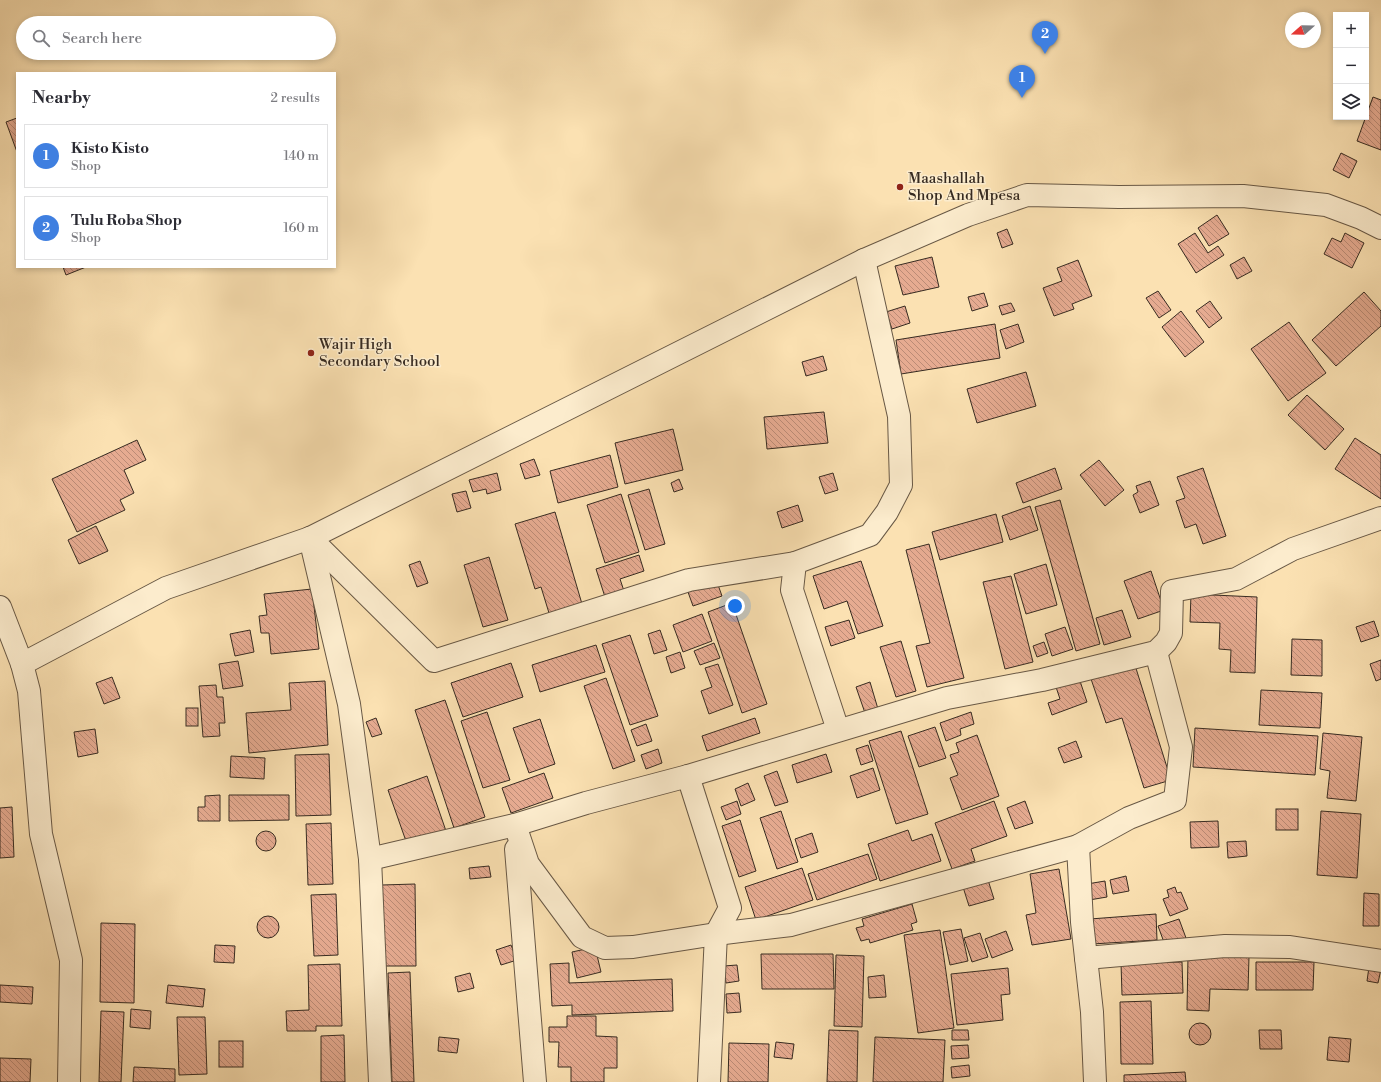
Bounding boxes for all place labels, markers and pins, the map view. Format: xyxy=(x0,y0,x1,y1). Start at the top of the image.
pin: 2 xyxy=(1032,21,1058,54)
pin: 1 xyxy=(1009,65,1035,98)
place label: Maashallah Shop And Mpesa xyxy=(908,169,1021,205)
marker: Maashallah Shop And Mpesa xyxy=(895,182,905,192)
place label: Wajir High Secondary School xyxy=(318,335,441,371)
marker: Wajir High Secondary School xyxy=(306,348,316,358)

